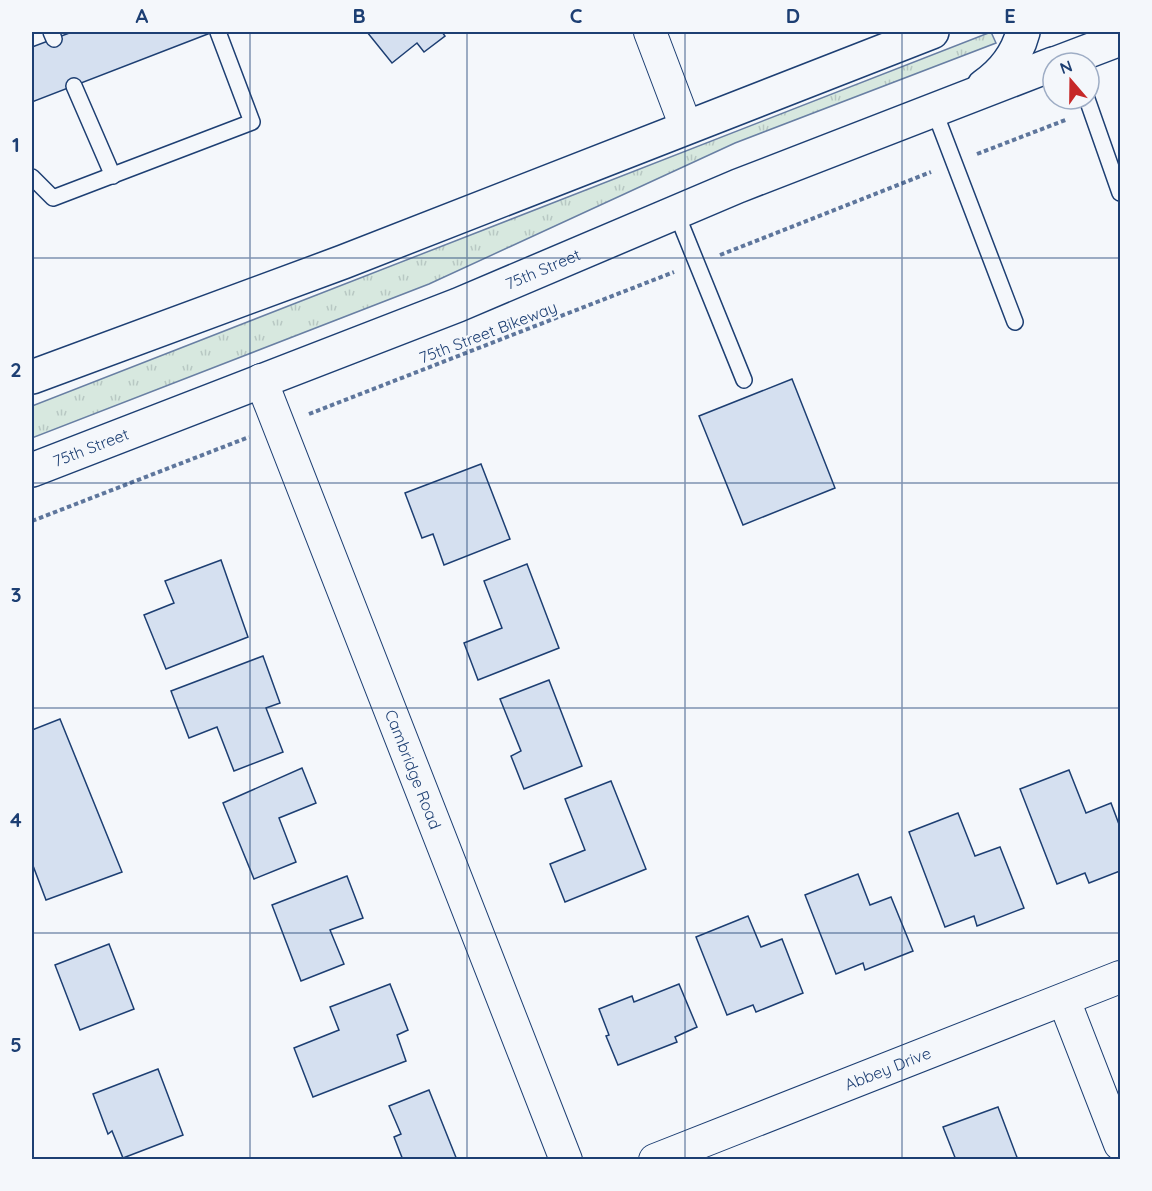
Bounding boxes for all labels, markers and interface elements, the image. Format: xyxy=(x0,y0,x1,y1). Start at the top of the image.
text: A xyxy=(136,3,149,28)
text: B xyxy=(352,3,366,28)
text: C xyxy=(570,3,583,28)
text: D xyxy=(786,3,800,28)
text: E xyxy=(1004,3,1016,28)
north arrow xyxy=(1041,51,1101,111)
text: N xyxy=(1057,55,1075,78)
text: 1 xyxy=(12,132,20,157)
street label: 75th Street xyxy=(502,244,583,294)
street label: 75th Street Bikeway xyxy=(416,297,560,367)
text: 2 xyxy=(10,357,22,382)
street label: 75th Street xyxy=(50,424,131,471)
text: 3 xyxy=(11,582,21,607)
street label: Cambridge Road xyxy=(381,707,446,832)
text: 4 xyxy=(10,807,22,832)
text: 5 xyxy=(10,1032,22,1057)
street label: Abbey Drive xyxy=(842,1043,934,1094)

